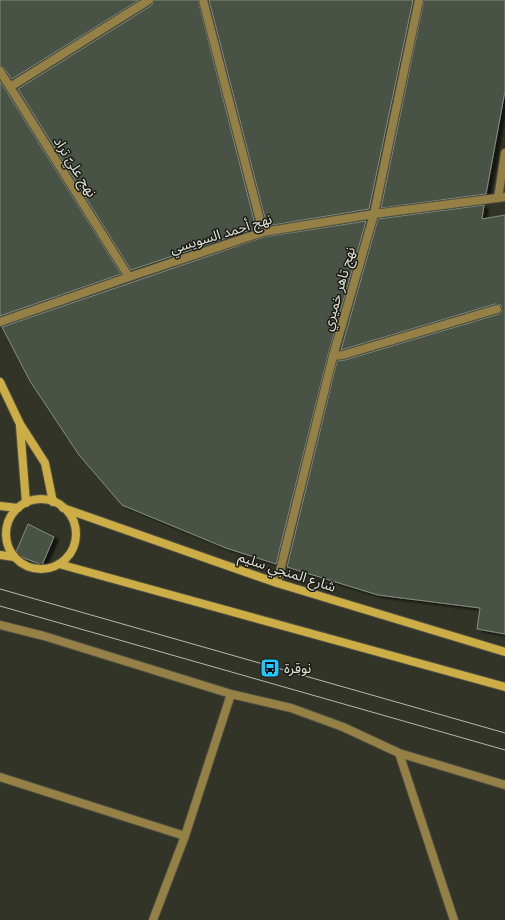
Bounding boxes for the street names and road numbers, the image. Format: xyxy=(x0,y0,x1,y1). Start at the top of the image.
street label: نهج عليّ تراد xyxy=(48,134,100,202)
street label: نهج أحمد السويسي xyxy=(168,210,275,260)
street label: نهج تاهر خميري xyxy=(319,245,361,334)
street label: شارع المنجي سليم xyxy=(235,548,338,598)

